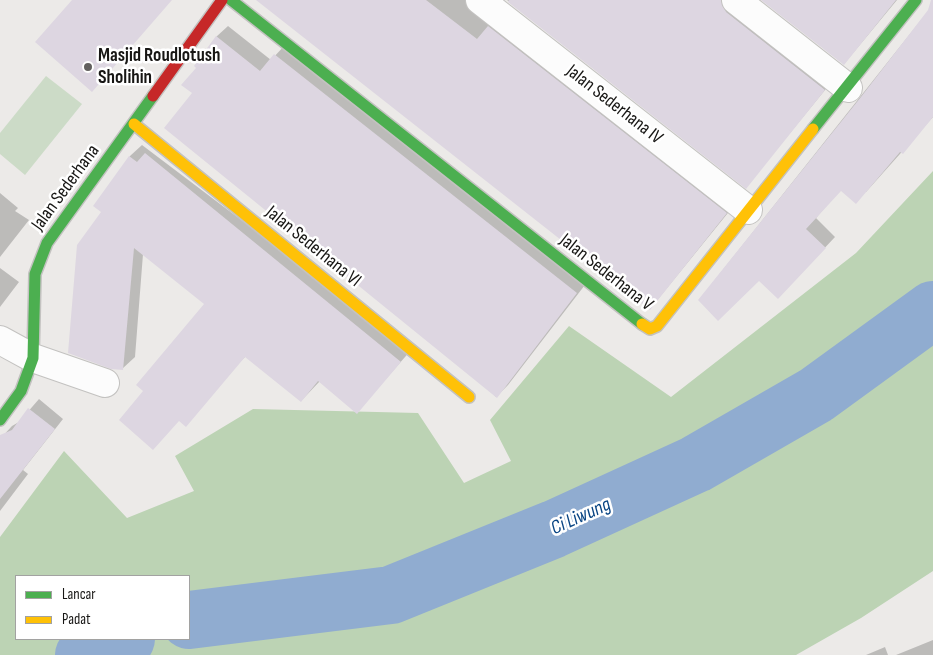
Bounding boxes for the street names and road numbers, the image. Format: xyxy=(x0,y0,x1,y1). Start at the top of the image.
street label: Jalan Sederhana IV xyxy=(561,60,667,150)
street label: Jalan Sederhana xyxy=(27,140,105,236)
street label: Jalan Sederhana VI xyxy=(261,202,365,292)
street label: Jalan Sederhana V xyxy=(555,229,657,317)

